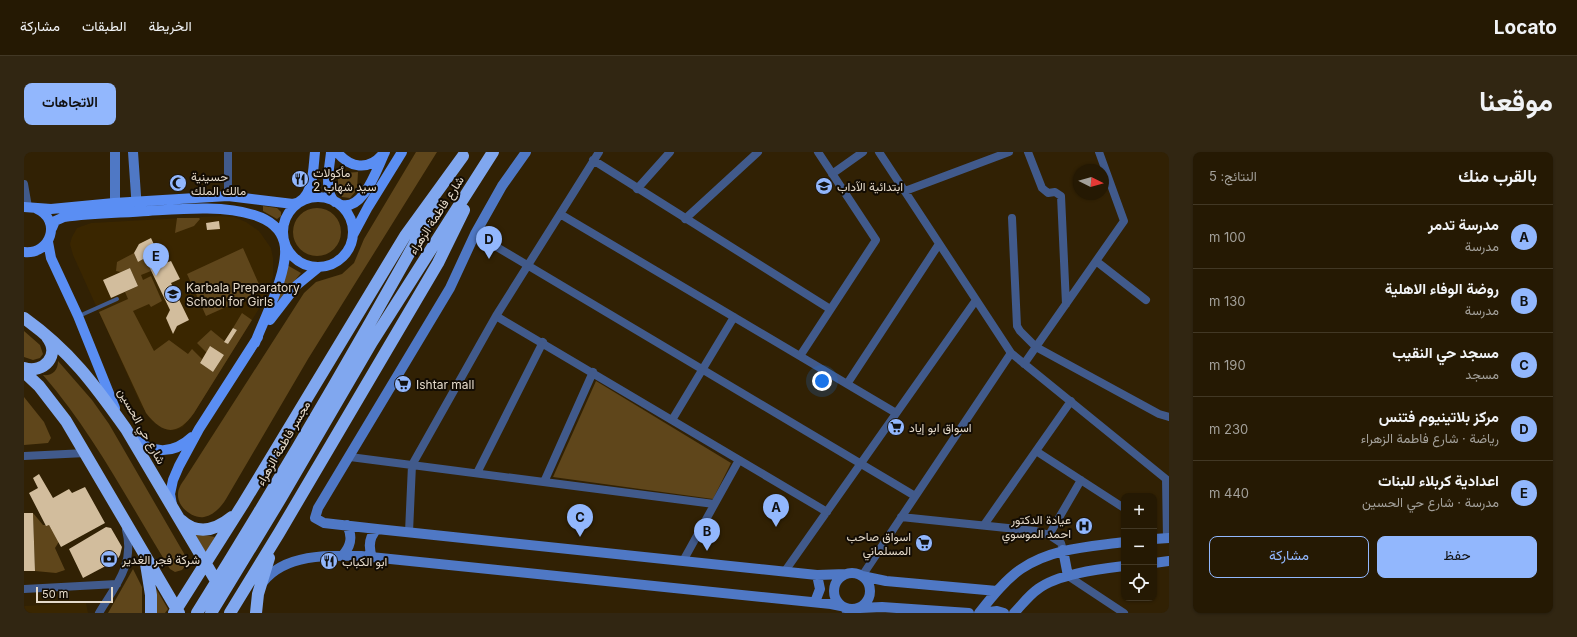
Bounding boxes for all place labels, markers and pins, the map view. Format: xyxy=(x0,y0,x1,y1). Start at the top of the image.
place label: مأكولات سيد شهاب 2 xyxy=(313,165,376,195)
place label: حسينية مالك الملك xyxy=(191,169,246,198)
restaurant icon: مأكولات سيد شهاب 2 xyxy=(290,169,310,189)
mosque icon: حسينية مالك الملك xyxy=(168,173,188,193)
school or university icon: ابتدائية الآداب xyxy=(814,176,834,196)
place label: ابتدائية الآداب xyxy=(837,179,903,194)
pin: D xyxy=(476,226,502,259)
pin: E xyxy=(143,243,169,276)
place label: Karbala Preparatory School for Girls xyxy=(186,280,300,309)
school or university icon: Karbala Preparatory School for Girls xyxy=(163,284,183,304)
supermarket icon: Ishtar mall xyxy=(393,374,413,394)
place label: Ishtar mall xyxy=(416,377,474,392)
supermarket icon: اسواق ابو إياد xyxy=(886,417,906,437)
place label: اسواق ابو إياد xyxy=(909,420,972,436)
pin: A xyxy=(763,494,789,527)
pin: C xyxy=(567,504,593,537)
place label: عيادة الدكتور احمد الموسوي xyxy=(1002,512,1071,544)
hospital icon: عيادة الدكتور احمد الموسوي xyxy=(1074,516,1094,536)
pin: B xyxy=(694,518,720,551)
place label: اسواق صاحب المسلماني xyxy=(847,529,911,561)
supermarket icon: اسواق صاحب المسلماني xyxy=(914,533,934,553)
bank icon: شركة فجر الغدير xyxy=(99,549,119,569)
restaurant icon: ابو الكباب xyxy=(319,551,339,571)
place label: شركة فجر الغدير xyxy=(121,552,200,568)
place label: ابو الكباب xyxy=(342,554,387,570)

